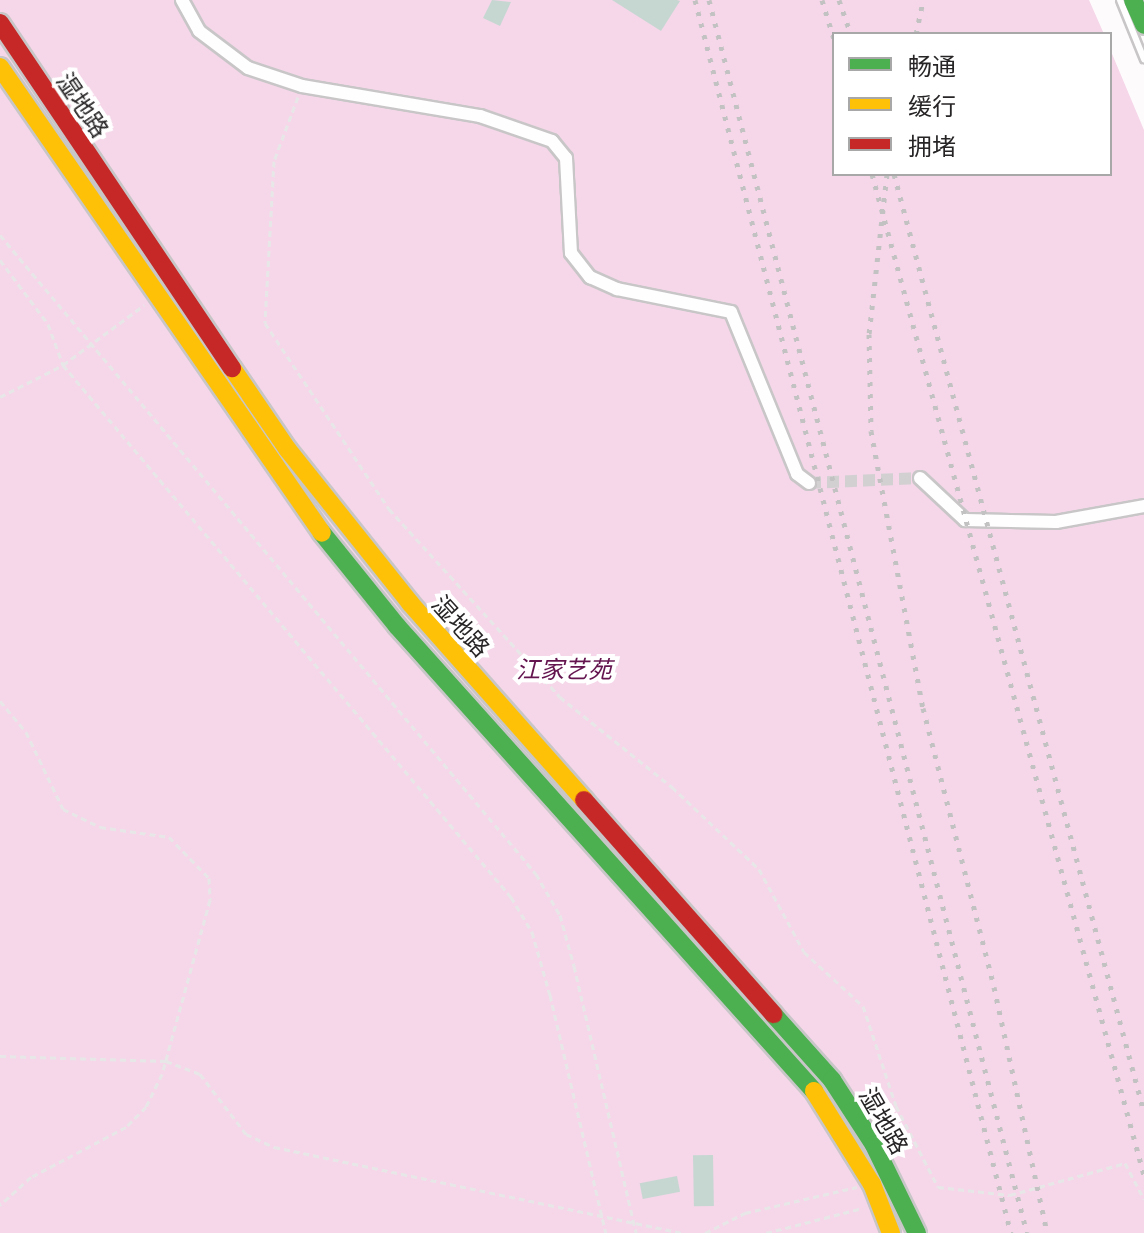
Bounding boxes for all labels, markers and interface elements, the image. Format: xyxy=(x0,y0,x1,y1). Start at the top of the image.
legend xyxy=(832,32,1112,176)
text: 畅通 xyxy=(908,47,956,82)
street label: 湿地路 xyxy=(52,66,116,142)
text: 缓行 xyxy=(908,87,956,122)
text: 拥堵 xyxy=(908,127,956,162)
street label: 湿地路 xyxy=(427,589,497,661)
park label: 江家艺苑 xyxy=(516,654,612,682)
street label: 湿地路 xyxy=(855,1082,915,1158)

